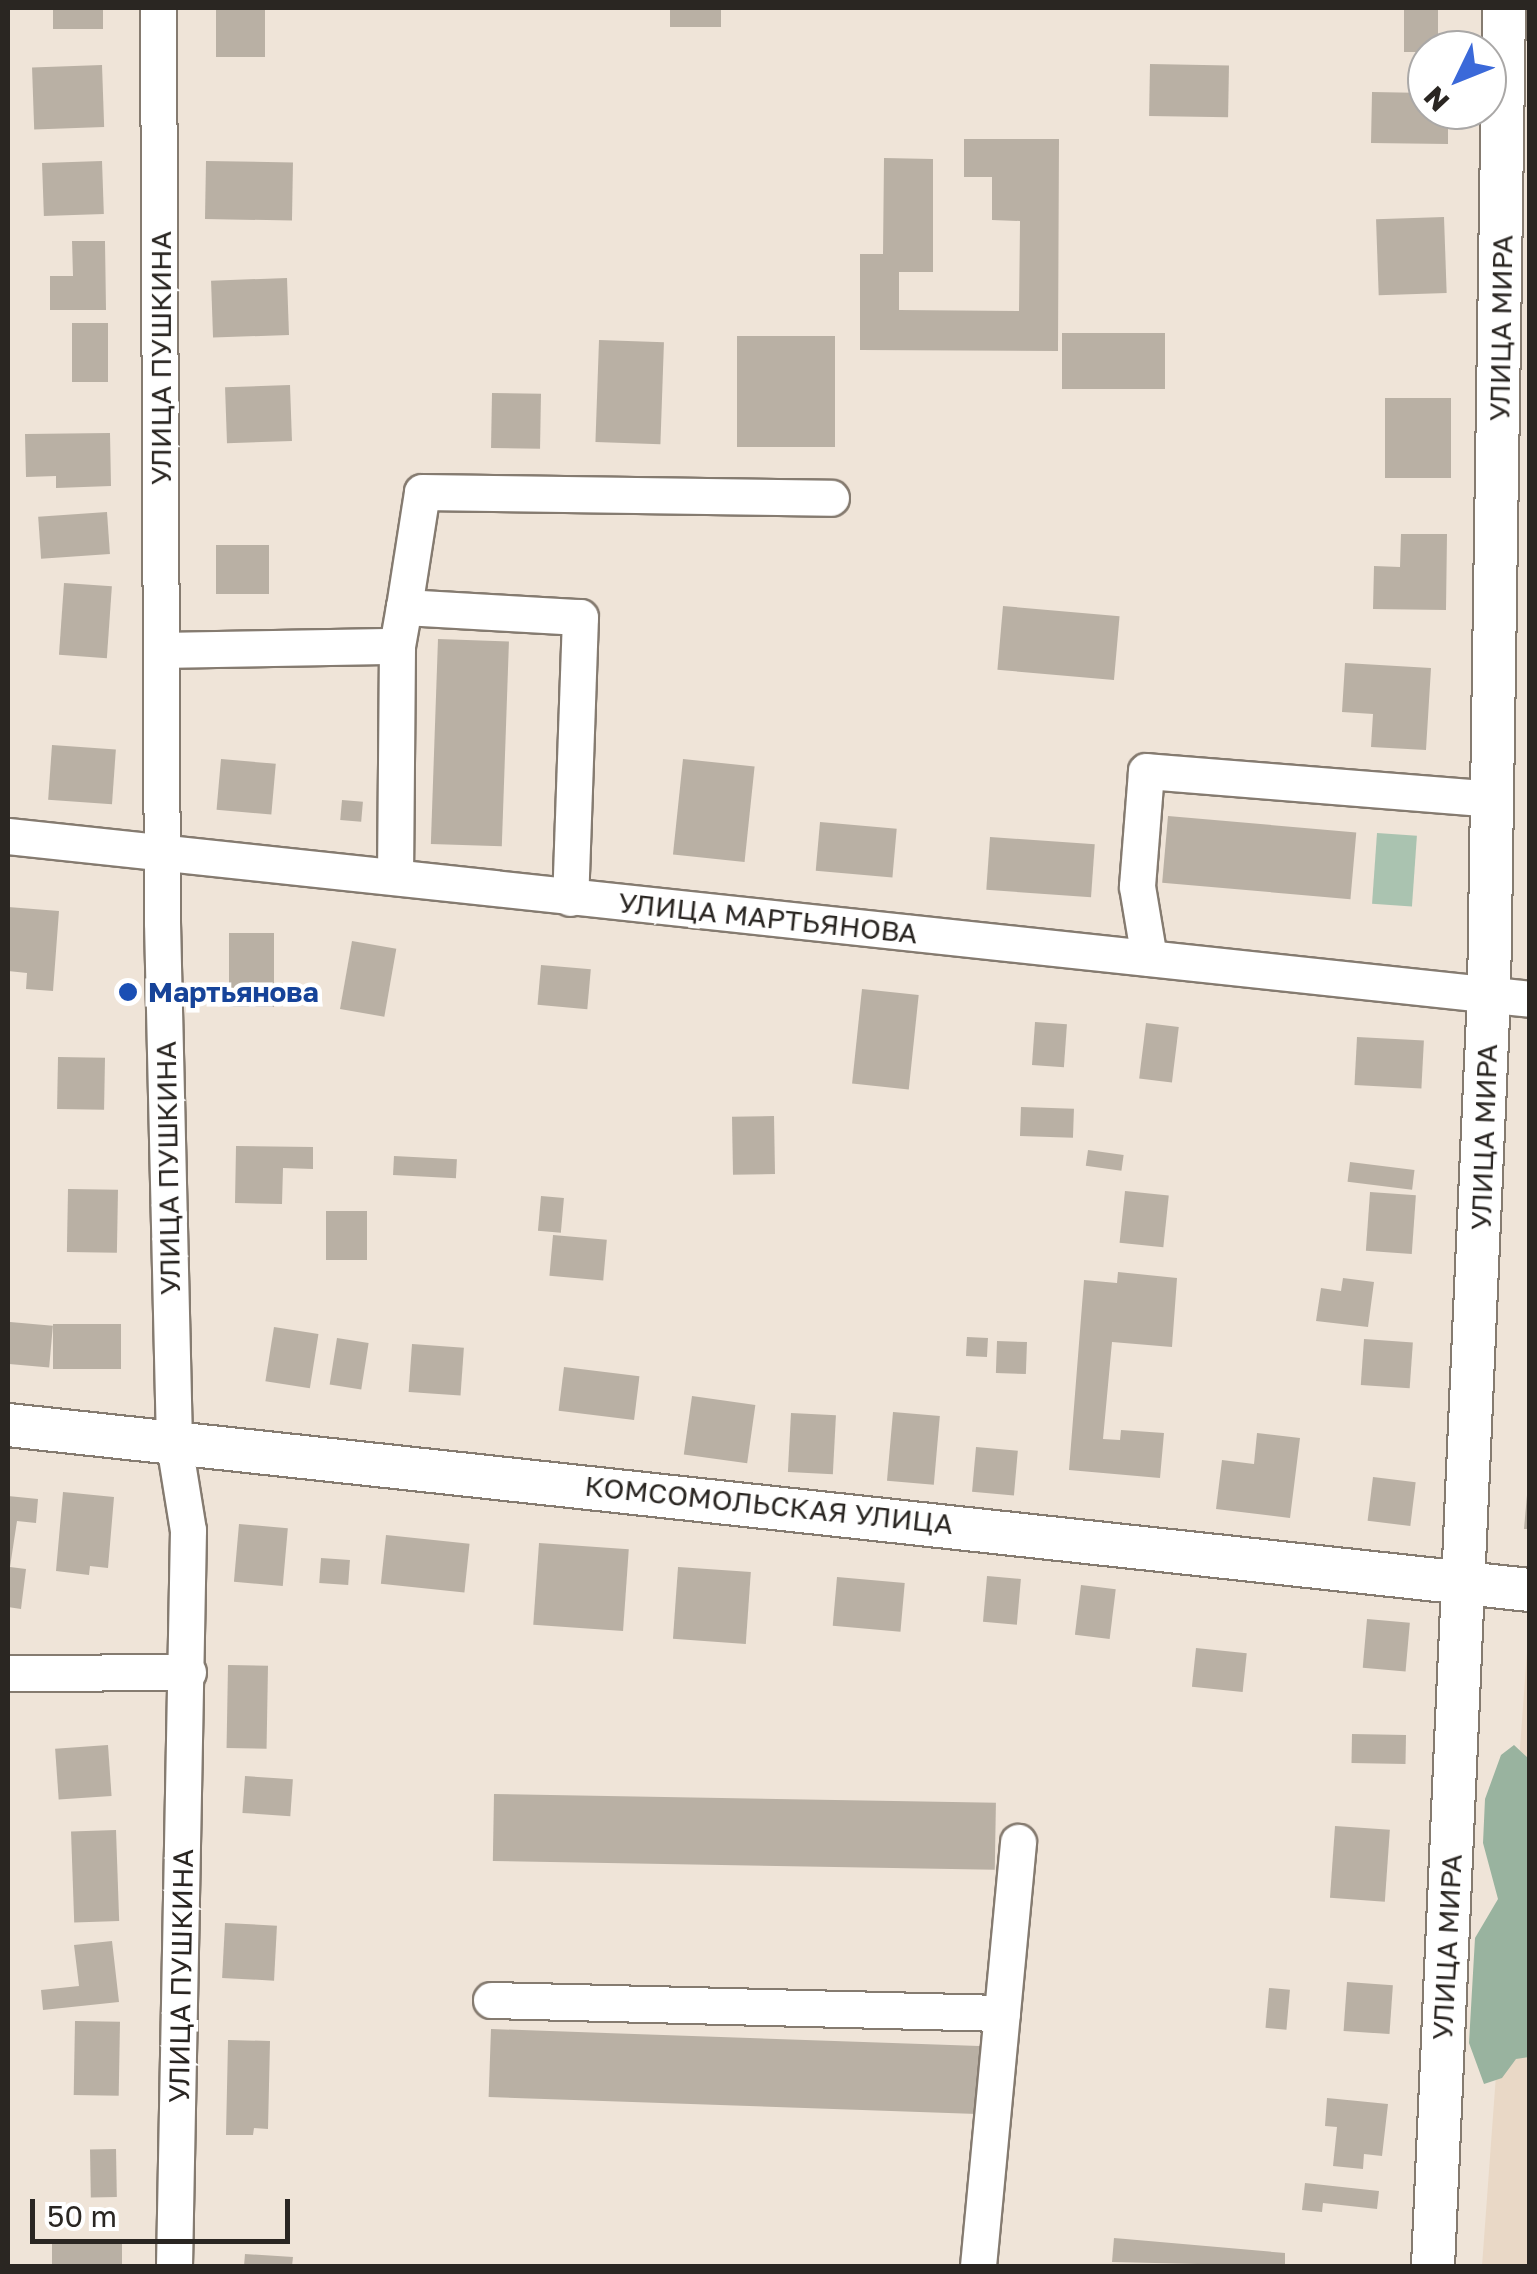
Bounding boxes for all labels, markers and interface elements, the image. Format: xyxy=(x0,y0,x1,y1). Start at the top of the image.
north arrow xyxy=(1407,30,1507,130)
text: N xyxy=(1417,80,1455,118)
street label: УЛИЦА ПУШКИНА xyxy=(144,231,178,485)
street label: УЛИЦА МИРА xyxy=(1483,234,1519,422)
street label: УЛИЦА МАРТЬЯНОВА xyxy=(617,886,919,950)
place label: Мартьянова xyxy=(148,975,319,1009)
marker: Мартьянова xyxy=(117,981,139,1003)
street label: УЛИЦА ПУШКИНА xyxy=(149,1041,187,1295)
street label: УЛИЦА МИРА xyxy=(1464,1043,1504,1231)
street label: КОМСОМОЛЬСКАЯ УЛИЦА xyxy=(583,1469,955,1541)
street label: УЛИЦА ПУШКИНА xyxy=(162,1849,200,2103)
street label: УЛИЦА МИРА xyxy=(1425,1853,1469,2041)
scale bar xyxy=(35,2179,295,2241)
text: 50 m xyxy=(47,2198,117,2234)

